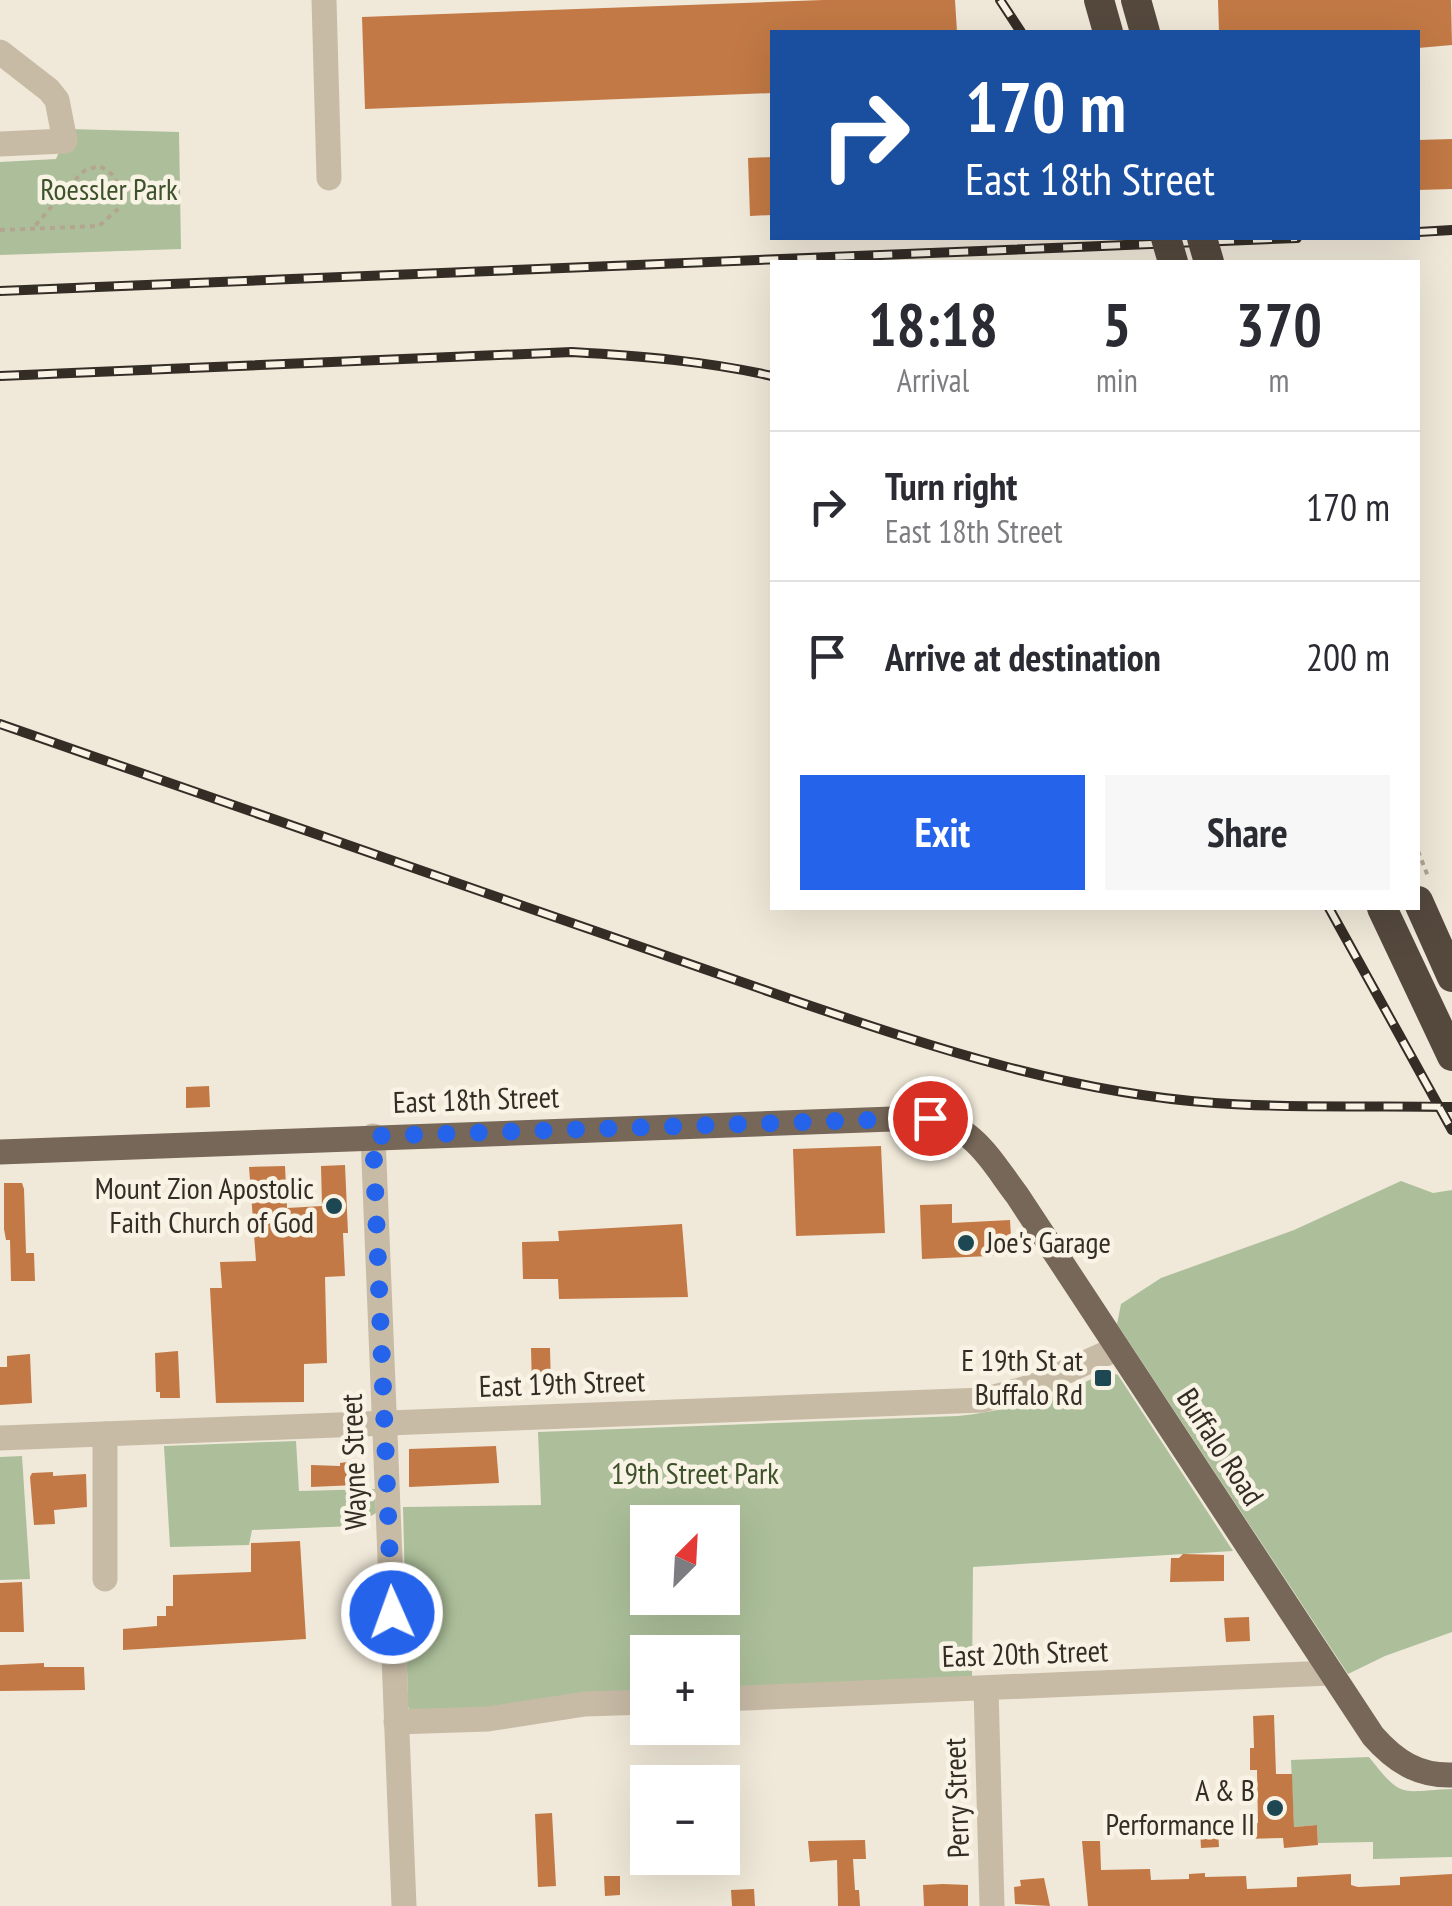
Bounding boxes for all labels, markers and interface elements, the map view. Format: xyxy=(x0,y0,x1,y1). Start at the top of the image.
text: 170 m xyxy=(965,61,1126,151)
icon: right xyxy=(800,70,930,200)
text: East 18th Street xyxy=(965,149,1215,207)
park label: Roessler Park xyxy=(40,169,178,208)
text: 18:18 xyxy=(868,285,998,363)
text: 5 xyxy=(1103,285,1131,363)
text: 370 xyxy=(1236,285,1322,363)
text: Arrival xyxy=(897,359,969,401)
text: min xyxy=(1096,359,1138,401)
text: m xyxy=(1268,359,1289,401)
text: Turn right xyxy=(885,461,1017,510)
icon: right xyxy=(800,479,855,534)
text: 170 m xyxy=(1306,482,1390,531)
text: East 18th Street xyxy=(885,510,1063,552)
icon: arrive xyxy=(800,629,855,684)
text: Arrive at destination xyxy=(885,632,1161,681)
text: 200 m xyxy=(1306,632,1390,681)
button: Exit xyxy=(800,775,1085,890)
button: Share xyxy=(1105,775,1390,890)
street label: East 18th Street xyxy=(392,1076,561,1121)
pin xyxy=(888,1076,973,1161)
icon: arrive xyxy=(903,1091,958,1146)
place label: Mount Zion Apostolic Faith Church of God xyxy=(95,1168,314,1241)
marker: Mount Zion Apostolic Faith Church of God xyxy=(323,1195,345,1217)
place label: Joe's Garage xyxy=(985,1222,1111,1261)
marker: Joe's Garage xyxy=(955,1232,977,1254)
place label: E 19th St at Buffalo Rd xyxy=(961,1340,1084,1413)
street label: East 19th Street xyxy=(478,1360,647,1405)
marker: E 19th St at Buffalo Rd xyxy=(1092,1367,1114,1389)
street label: Buffalo Road xyxy=(1169,1380,1274,1512)
street label: Wayne Street xyxy=(331,1392,374,1531)
park label: 19th Street Park xyxy=(611,1453,779,1492)
north arrow xyxy=(630,1505,740,1615)
map controls xyxy=(630,1505,740,1875)
position arrow xyxy=(340,1561,444,1665)
street label: East 20th Street xyxy=(941,1630,1110,1675)
button: + xyxy=(630,1635,740,1745)
street label: Perry Street xyxy=(934,1736,977,1859)
button: − xyxy=(630,1765,740,1875)
place label: A & B Performance II xyxy=(1105,1770,1255,1843)
marker: A & B Performance II xyxy=(1264,1797,1286,1819)

